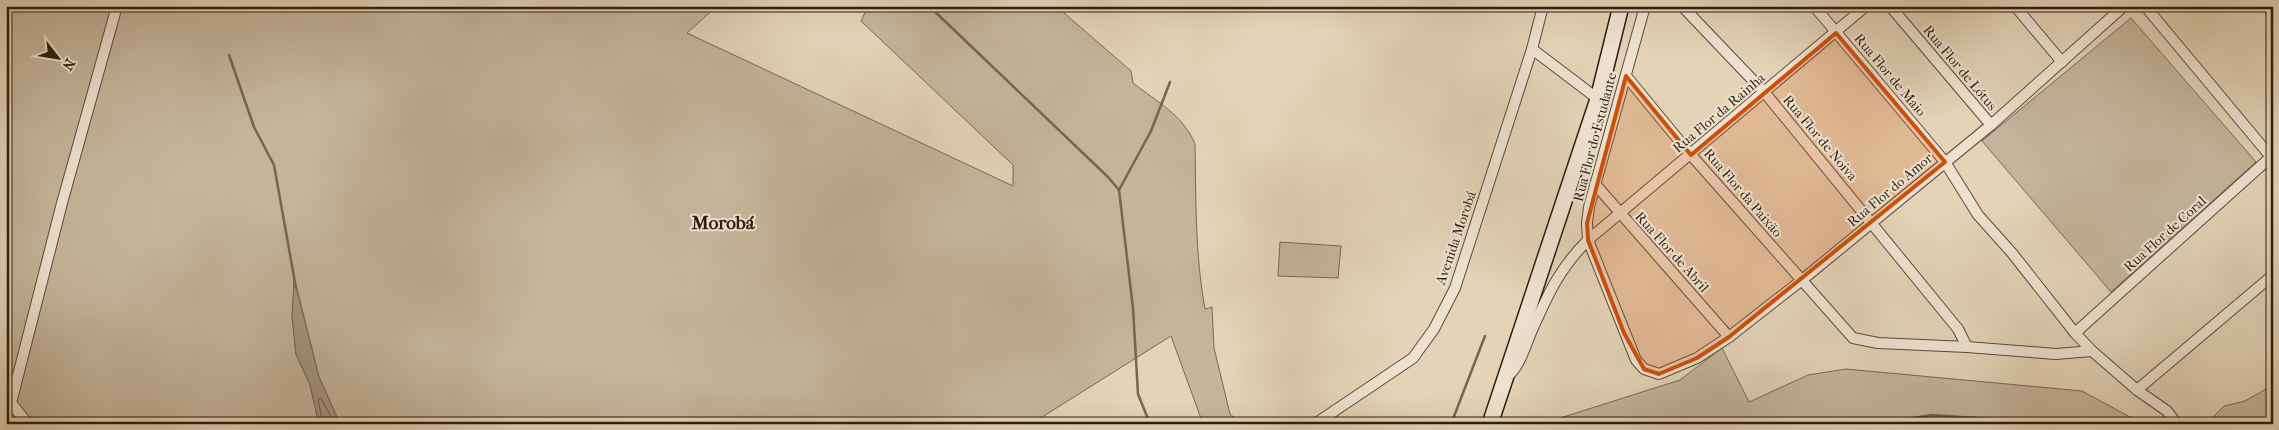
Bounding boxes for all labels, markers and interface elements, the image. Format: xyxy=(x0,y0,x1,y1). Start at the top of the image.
street label: Rua Flor de Lótus xyxy=(1919,22,2001,114)
street label: Rua Flor de Maio xyxy=(1850,30,1930,120)
north arrow xyxy=(32,32,82,82)
text: N xyxy=(58,56,79,74)
street label: Rua Flor da Rainha xyxy=(1669,69,1769,157)
street label: Rua Flor do Estudante xyxy=(1570,70,1620,203)
street label: Rua Flor de Noiva xyxy=(1779,92,1861,185)
street label: Rua Flor da Paixão xyxy=(1700,145,1786,241)
street label: Rua Flor do Amor xyxy=(1844,149,1936,231)
street label: Avenida Morobá xyxy=(1432,188,1480,288)
street label: Rua Flor de Coral xyxy=(2120,192,2210,275)
street label: Rua Flor de Abril xyxy=(1631,208,1713,296)
district label: Morobá xyxy=(691,212,756,234)

